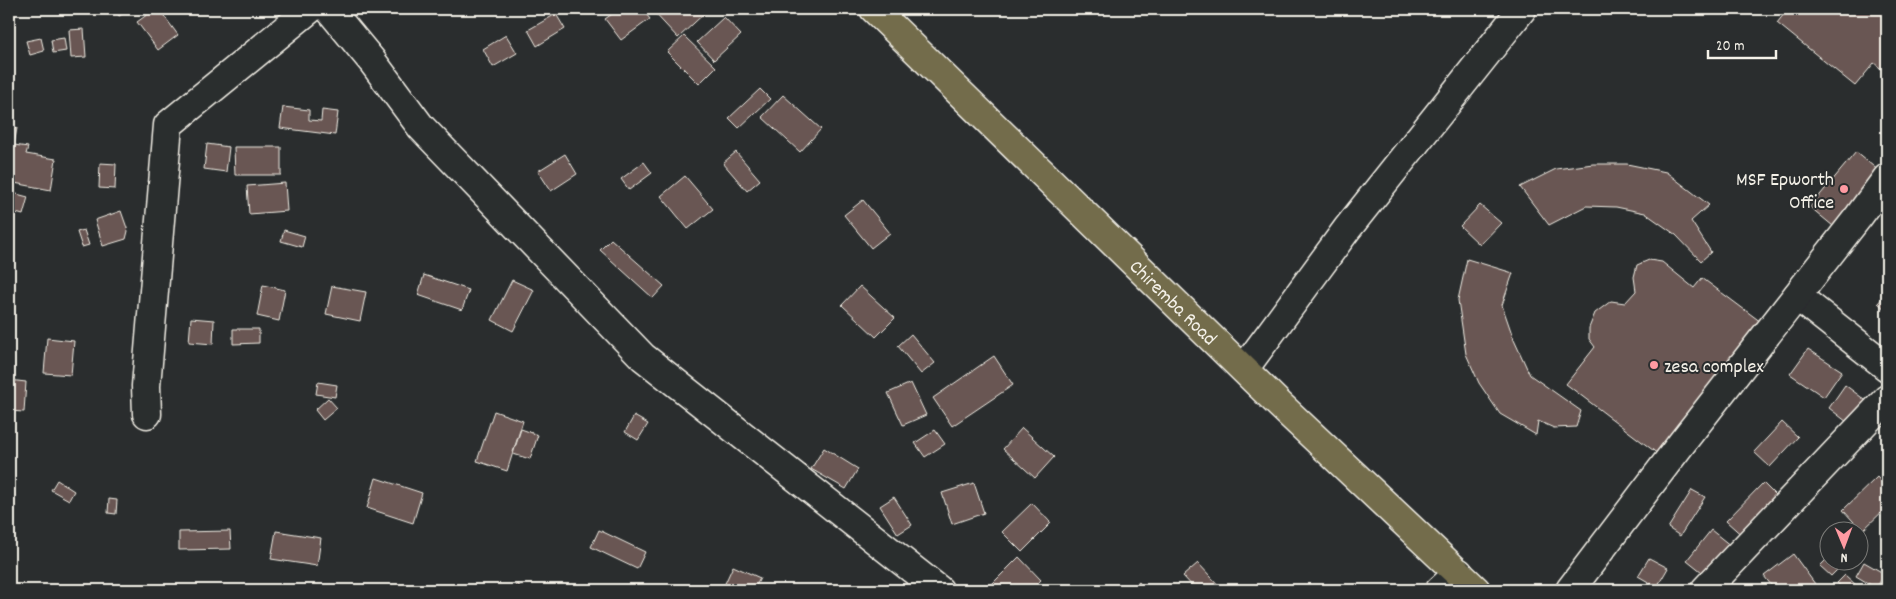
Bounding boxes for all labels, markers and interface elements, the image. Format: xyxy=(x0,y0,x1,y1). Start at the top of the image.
scale bar xyxy=(1708,28,1776,60)
text: 20 m xyxy=(1716,36,1744,58)
place label: MSF Epworth Office xyxy=(1736,167,1834,218)
marker: MSF Epworth Office xyxy=(1838,183,1850,195)
street label: Chiremba Road xyxy=(1122,254,1222,353)
place label: zesa complex xyxy=(1664,354,1764,382)
marker: zesa complex xyxy=(1648,359,1660,371)
north arrow xyxy=(1818,522,1868,572)
text: N xyxy=(1840,547,1848,567)

